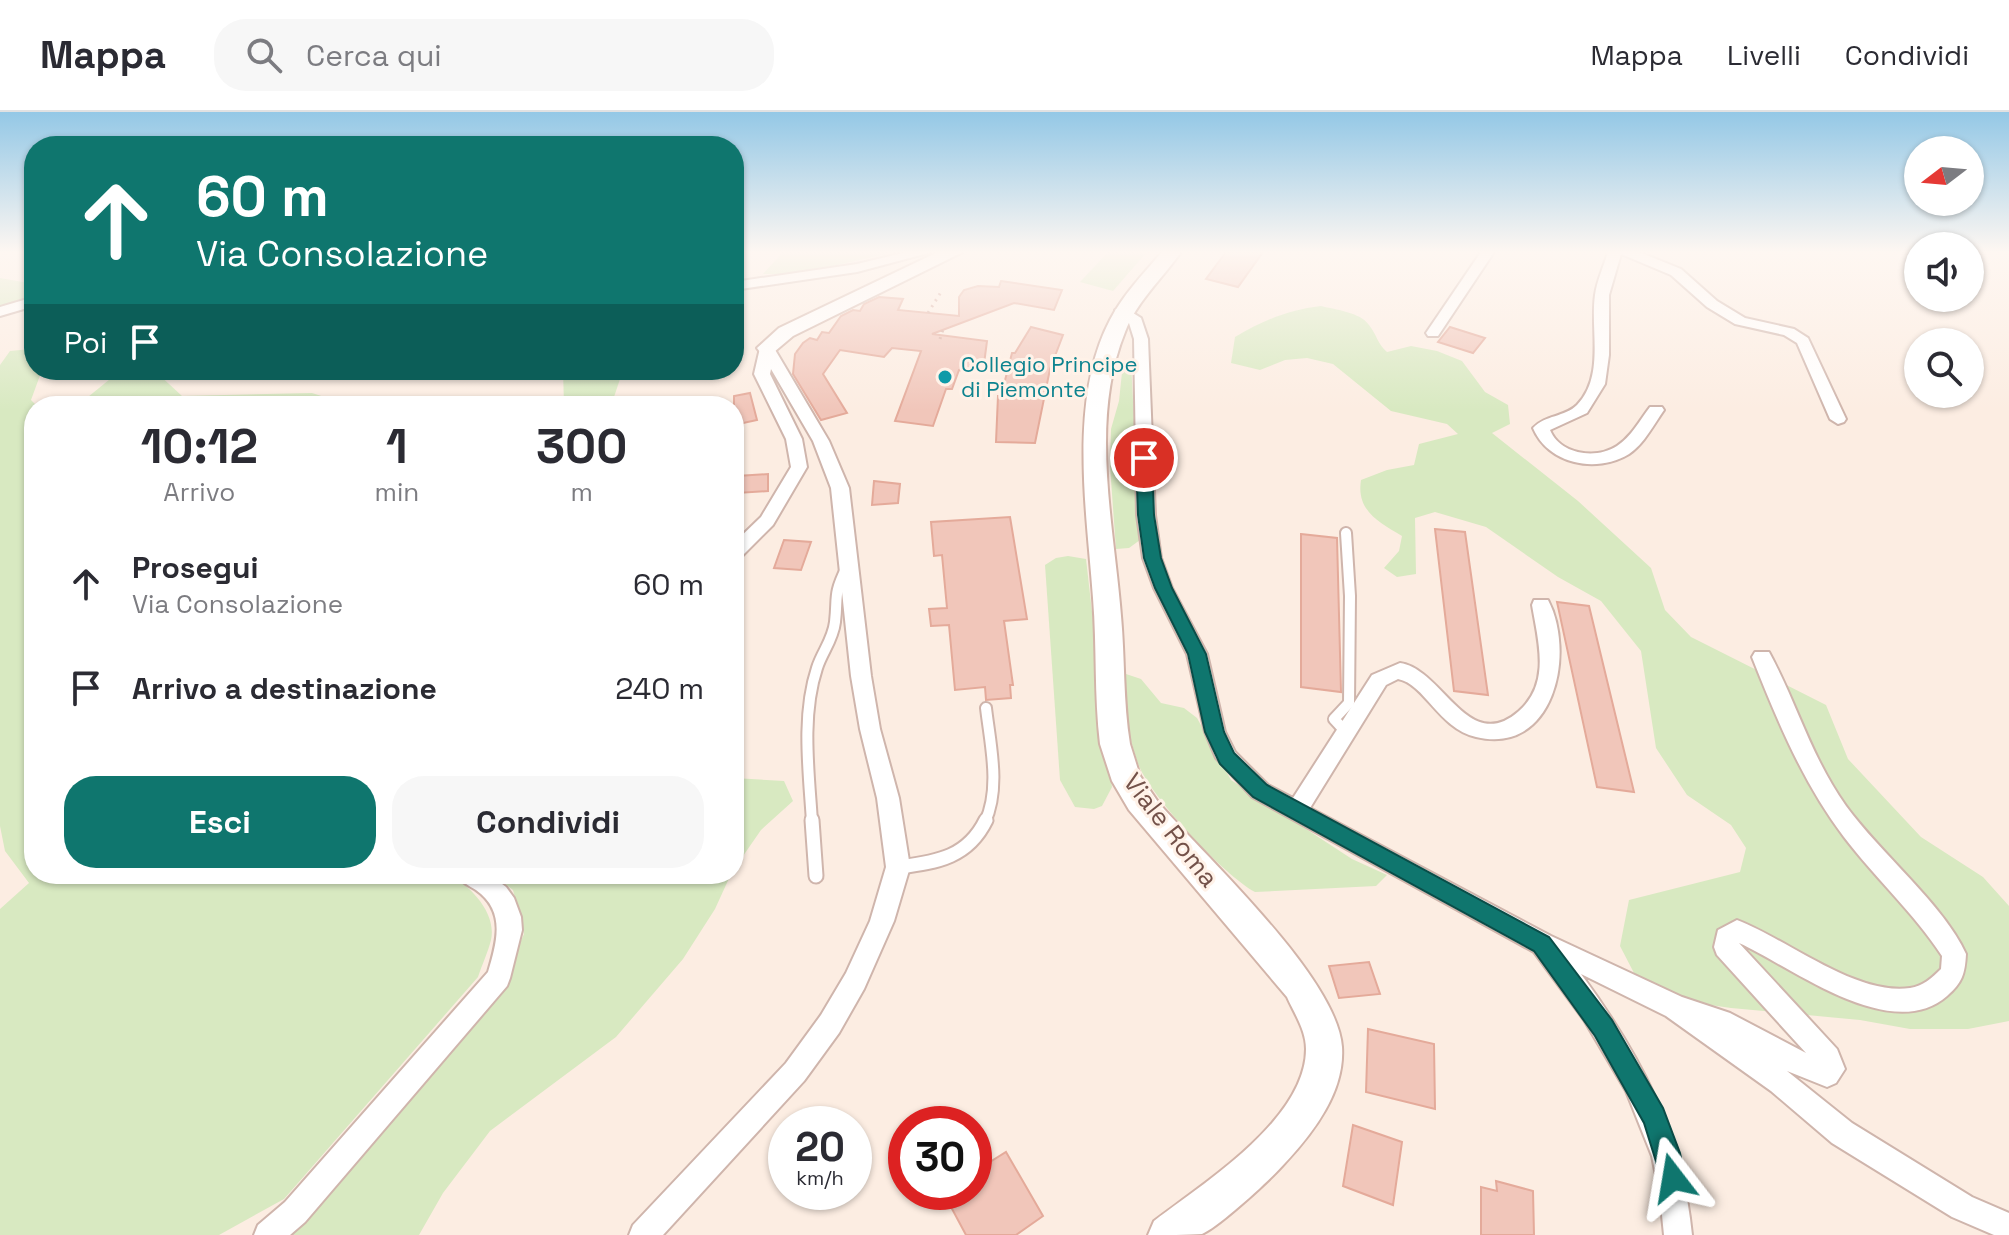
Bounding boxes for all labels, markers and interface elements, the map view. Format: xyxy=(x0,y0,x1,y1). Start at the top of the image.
search box xyxy=(214,19,774,91)
text: Mappa xyxy=(40,31,166,79)
icon: search xyxy=(242,33,286,77)
text: Cerca qui xyxy=(306,36,442,75)
text: Mappa xyxy=(1590,37,1683,73)
text: Livelli xyxy=(1727,37,1801,73)
text: Condividi xyxy=(1845,37,1969,73)
north arrow xyxy=(1904,136,1984,216)
map controls xyxy=(1904,136,1984,408)
text: 60 m xyxy=(196,161,329,232)
icon: ahead xyxy=(64,168,168,272)
text: Via Consolazione xyxy=(196,231,488,277)
button: sound xyxy=(1904,232,1984,312)
icon: arrive xyxy=(123,320,167,364)
text: Poi xyxy=(64,323,107,362)
button: search xyxy=(1904,328,1984,408)
place label: Collegio Principe di Piemonte xyxy=(961,350,1137,403)
marker: Collegio Principe di Piemonte xyxy=(936,368,954,386)
text: 10:12 xyxy=(141,416,258,477)
text: 1 xyxy=(386,416,408,477)
text: 300 xyxy=(536,416,627,477)
pin xyxy=(1110,424,1178,492)
icon: arrive xyxy=(1122,436,1166,480)
text: Arrivo xyxy=(163,475,235,509)
text: min xyxy=(375,475,419,509)
text: m xyxy=(570,475,593,509)
text: Prosegui xyxy=(132,548,258,587)
icon: ahead xyxy=(64,562,108,606)
text: 60 m xyxy=(633,565,704,604)
text: Via Consolazione xyxy=(132,587,343,621)
icon: arrive xyxy=(64,666,108,710)
text: Arrivo a destinazione xyxy=(132,669,437,708)
text: 240 m xyxy=(615,669,704,708)
street label: Viale Roma xyxy=(1116,766,1226,894)
button: Esci xyxy=(64,776,376,868)
button: Condividi xyxy=(392,776,704,868)
speed limit sign: 30 xyxy=(888,1106,992,1210)
text: 20 xyxy=(795,1122,845,1173)
position arrow xyxy=(1631,1136,1715,1220)
text: km/h xyxy=(796,1165,844,1191)

